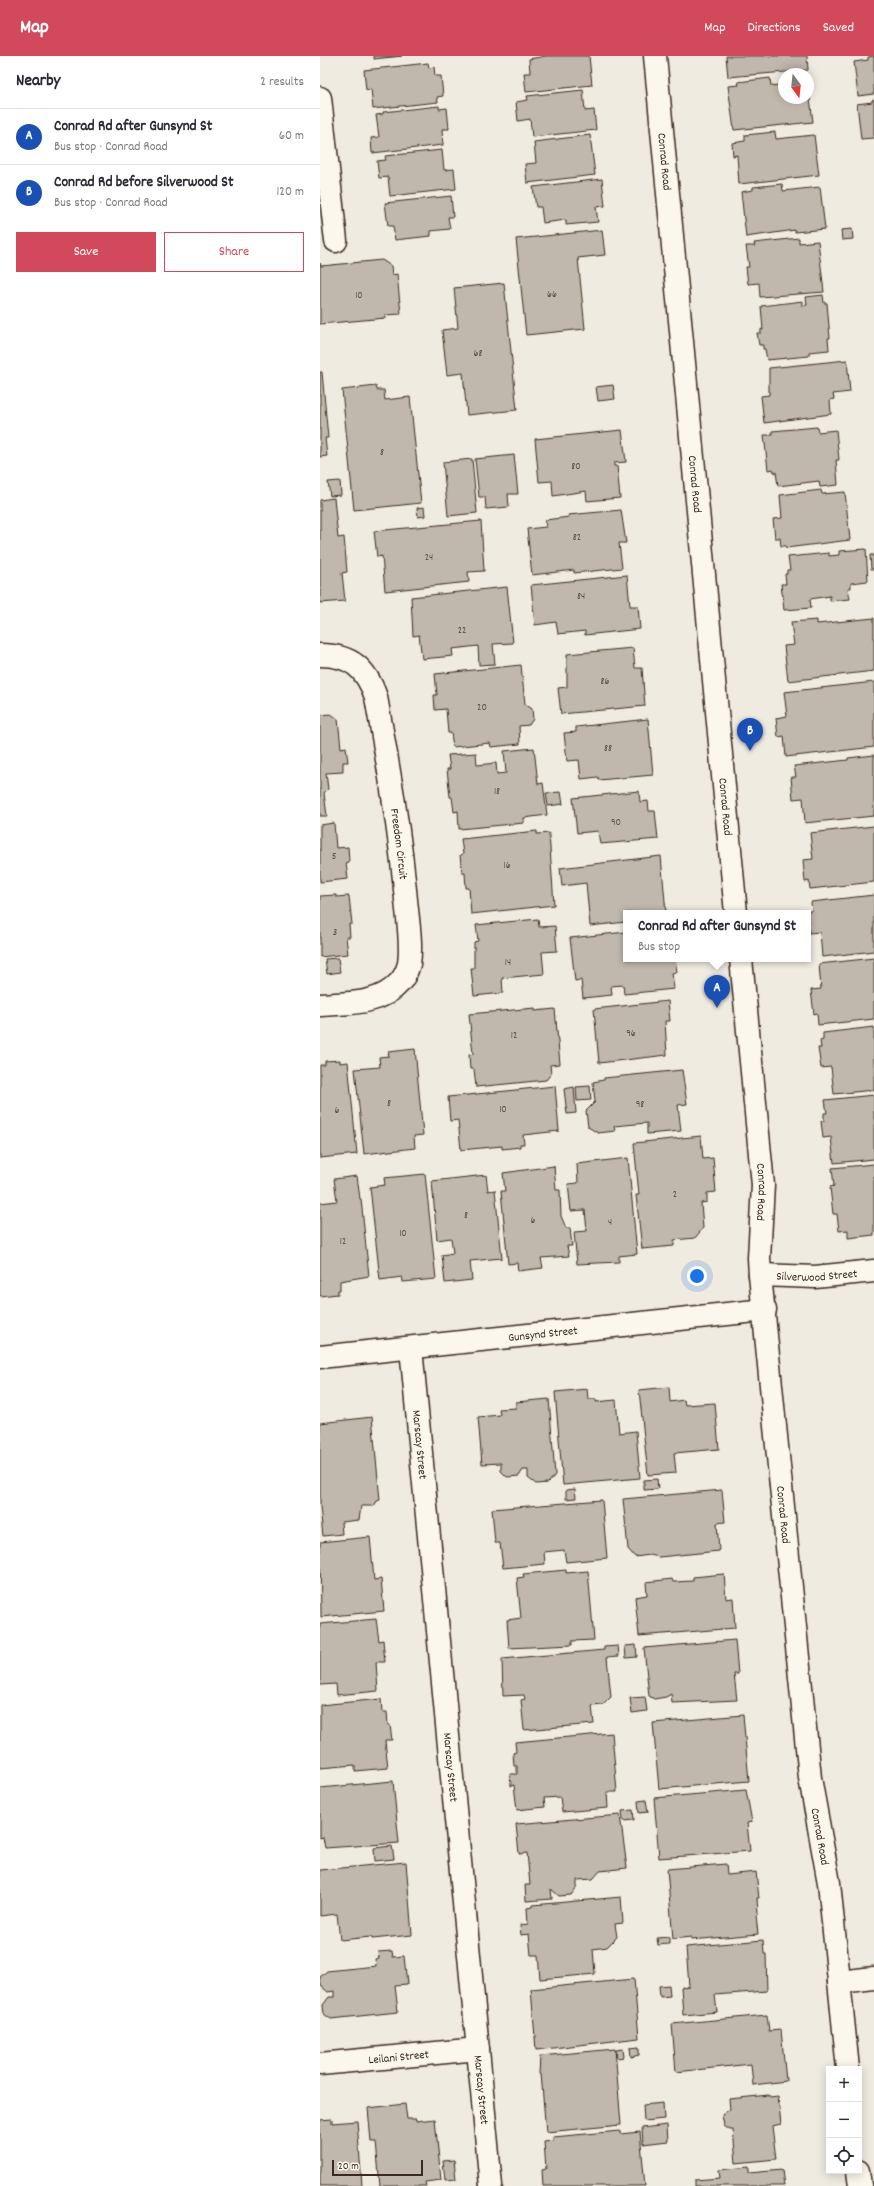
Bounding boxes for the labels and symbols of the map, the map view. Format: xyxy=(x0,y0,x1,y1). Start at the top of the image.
north arrow xyxy=(778,68,814,104)
street label: Conrad Road xyxy=(652,132,675,191)
house number: 66 xyxy=(547,288,557,302)
house number: 10 xyxy=(355,289,363,303)
house number: 68 xyxy=(474,347,482,361)
house number: 8 xyxy=(380,446,384,460)
street label: Conrad Road xyxy=(683,455,705,514)
house number: 80 xyxy=(571,460,581,474)
house number: 82 xyxy=(573,531,581,545)
house number: 24 xyxy=(425,551,433,565)
house number: 84 xyxy=(577,590,585,604)
house number: 22 xyxy=(458,624,466,638)
house number: 86 xyxy=(601,675,610,689)
house number: 20 xyxy=(477,701,487,715)
pin: B xyxy=(737,718,763,751)
house number: 88 xyxy=(604,742,612,756)
street label: Conrad Road xyxy=(713,777,736,836)
house number: 18 xyxy=(494,785,500,799)
street label: Freedom Circuit xyxy=(385,807,411,881)
house number: 90 xyxy=(611,816,621,830)
house number: 5 xyxy=(332,850,337,864)
house number: 16 xyxy=(503,859,511,873)
house number: 3 xyxy=(333,926,337,940)
house number: 14 xyxy=(505,956,511,970)
pin: A xyxy=(704,975,730,1008)
house number: 96 xyxy=(626,1027,636,1041)
house number: 12 xyxy=(511,1029,517,1043)
house number: 8 xyxy=(387,1097,391,1111)
house number: 98 xyxy=(636,1098,644,1112)
house number: 10 xyxy=(499,1103,507,1117)
house number: 6 xyxy=(335,1104,340,1118)
street label: Conrad Road xyxy=(751,1162,770,1221)
house number: 2 xyxy=(673,1188,677,1202)
house number: 8 xyxy=(464,1209,468,1223)
house number: 6 xyxy=(531,1214,536,1228)
house number: 4 xyxy=(608,1216,612,1230)
house number: 10 xyxy=(399,1227,407,1241)
house number: 12 xyxy=(340,1235,346,1249)
your location xyxy=(687,1266,707,1286)
street label: Silverwood Street xyxy=(776,1266,859,1287)
street label: Gunsynd Street xyxy=(507,1323,579,1347)
street label: Marscay Street xyxy=(407,1409,431,1481)
street label: Conrad Road xyxy=(771,1485,794,1544)
street label: Marscay Street xyxy=(438,1732,461,1803)
street label: Conrad Road xyxy=(806,1807,833,1867)
street label: Leilani Street xyxy=(368,2047,430,2069)
street label: Marscay Street xyxy=(469,2054,492,2126)
scale bar xyxy=(332,2158,423,2177)

